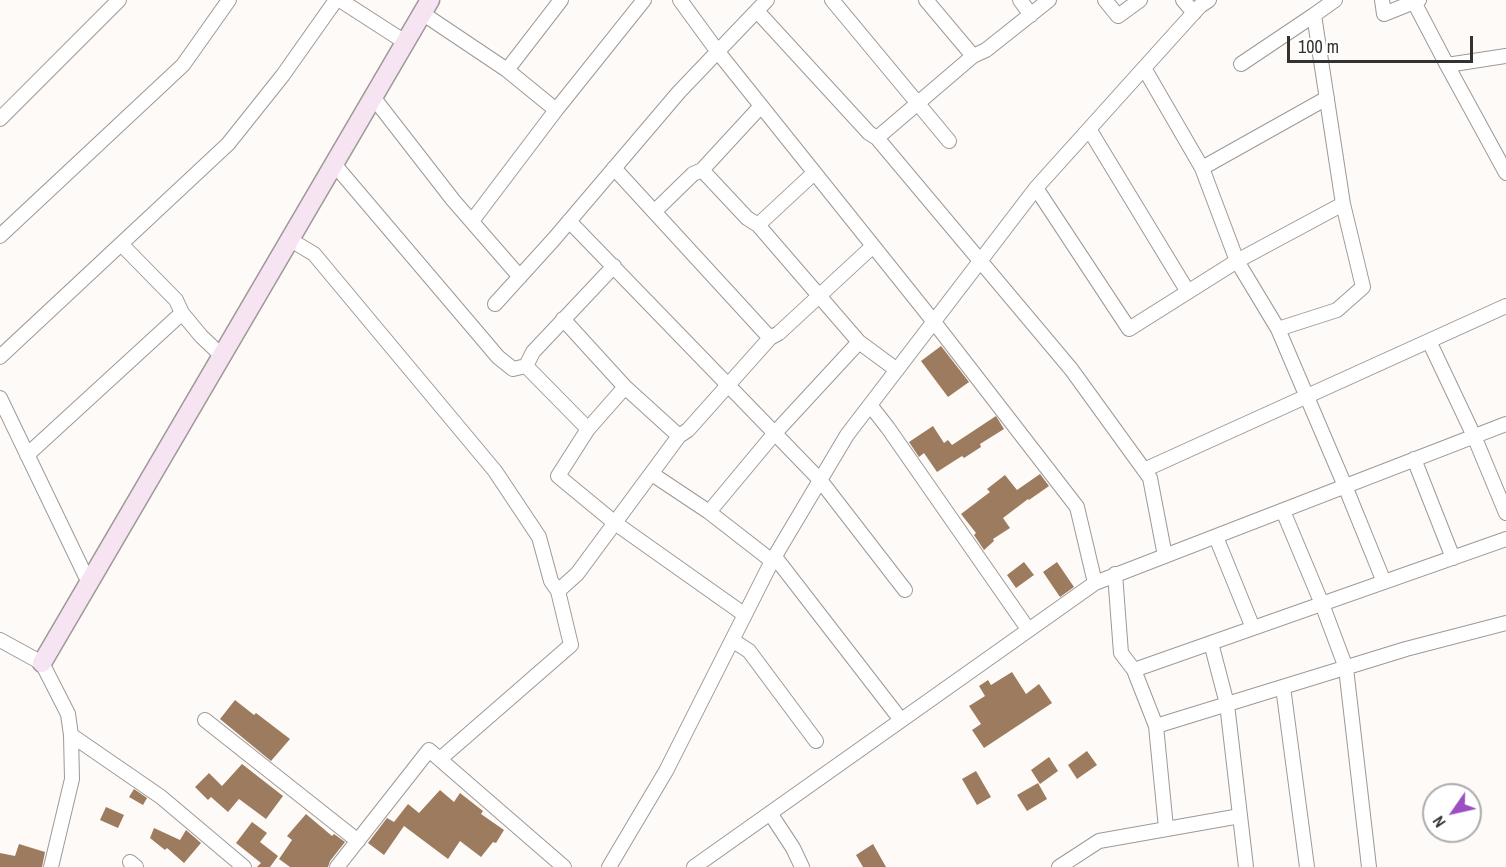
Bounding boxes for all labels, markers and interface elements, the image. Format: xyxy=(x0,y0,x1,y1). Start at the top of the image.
scale bar xyxy=(1290,24,1476,62)
text: 100 m xyxy=(1298,34,1339,59)
north arrow xyxy=(1422,783,1482,843)
text: N xyxy=(1427,812,1451,832)

